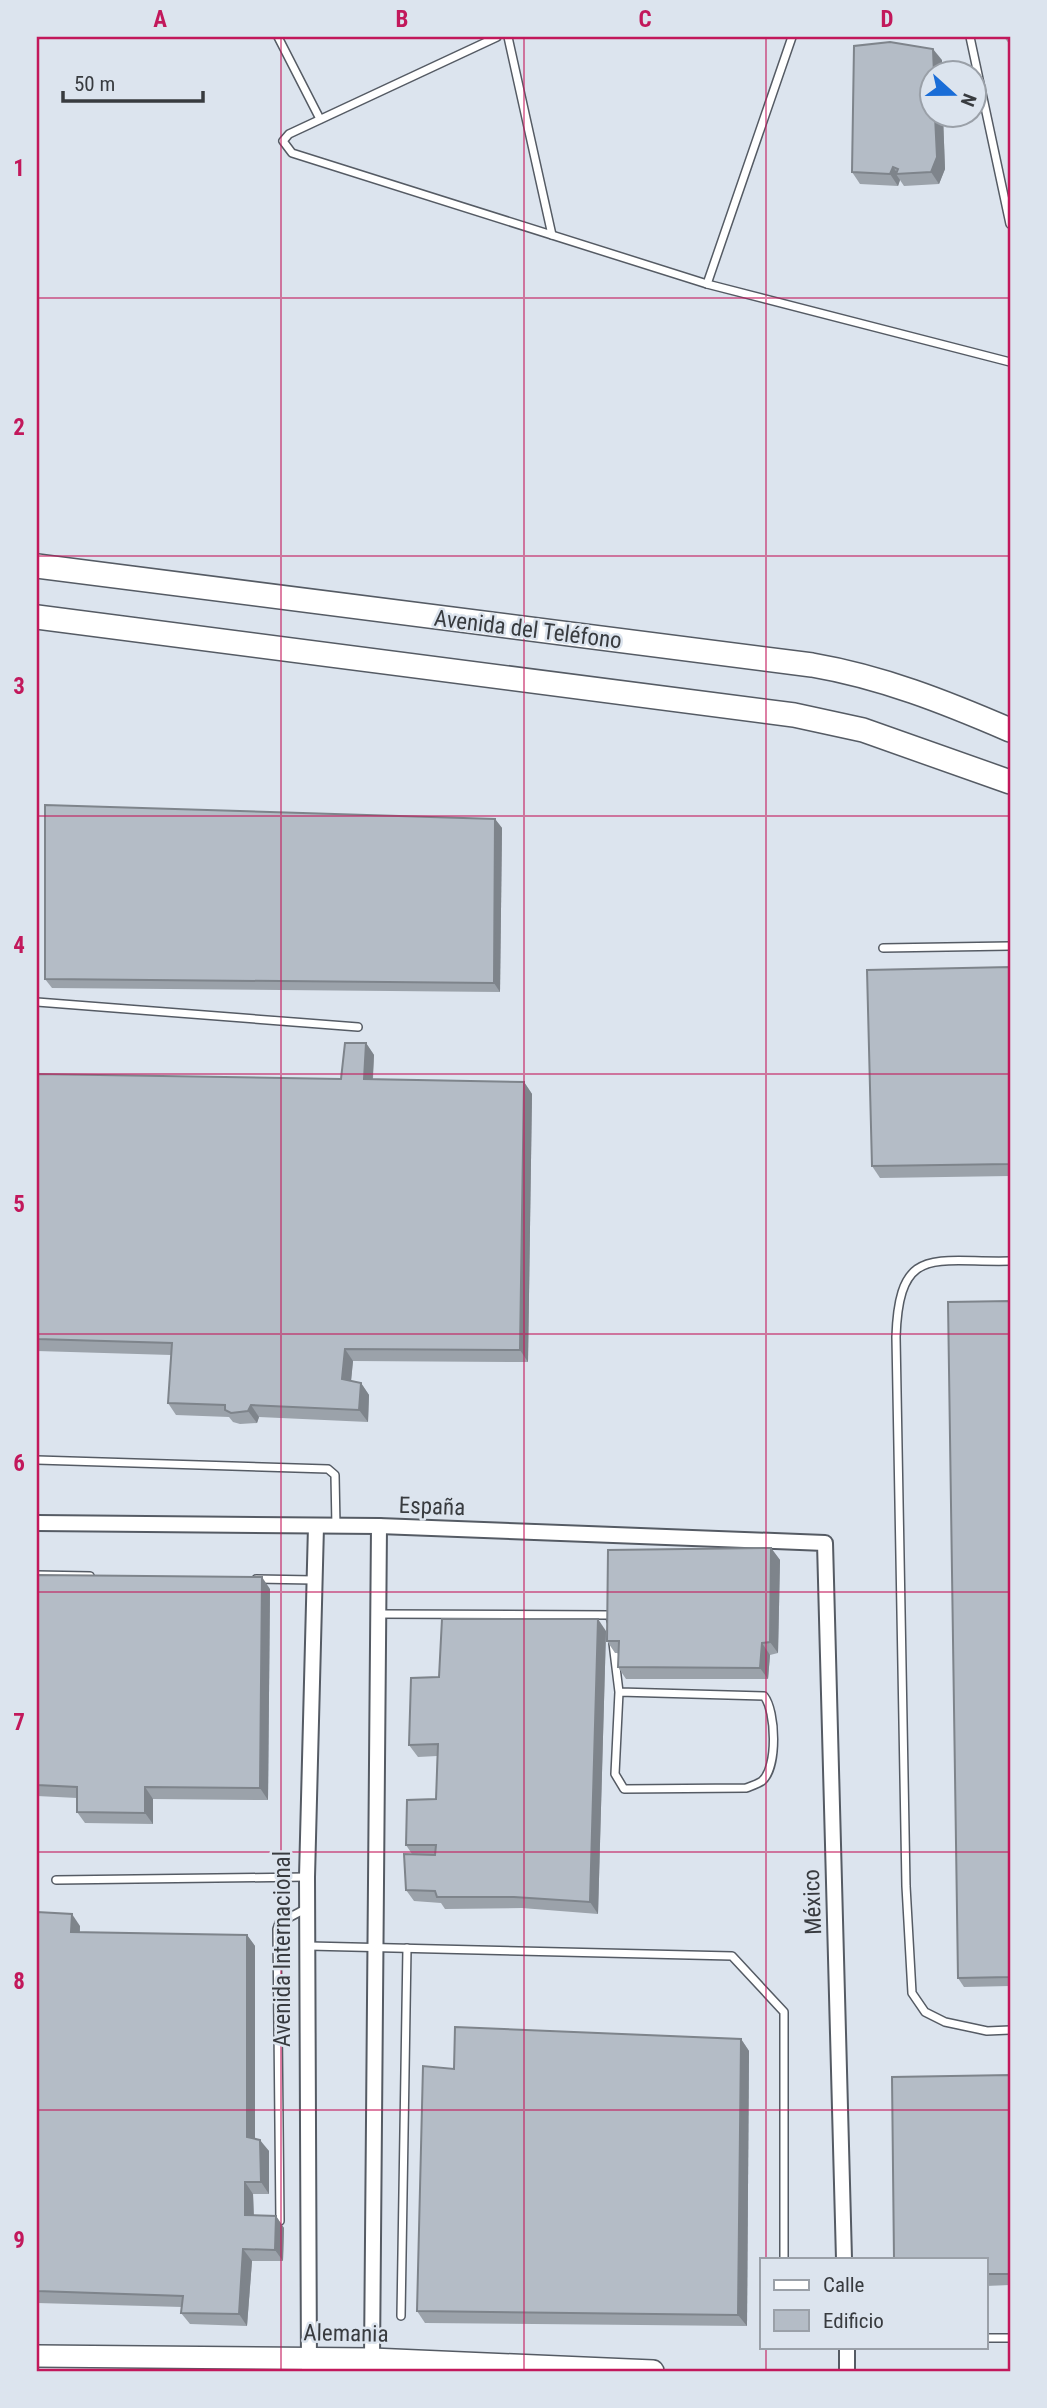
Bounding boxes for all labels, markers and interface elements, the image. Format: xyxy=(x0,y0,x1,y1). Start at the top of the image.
text: A xyxy=(153,6,167,33)
text: B xyxy=(396,6,408,33)
text: C xyxy=(638,6,652,33)
text: D xyxy=(881,6,894,33)
scale bar xyxy=(63,60,203,104)
north arrow xyxy=(918,60,988,130)
text: 50 m xyxy=(74,72,115,96)
text: N xyxy=(956,90,981,109)
text: 1 xyxy=(13,155,25,182)
text: 2 xyxy=(13,414,25,441)
street label: Avenida del Teléfono xyxy=(433,605,623,654)
text: 3 xyxy=(13,673,25,700)
text: 4 xyxy=(13,932,25,959)
text: 5 xyxy=(13,1191,25,1218)
text: 6 xyxy=(13,1450,25,1477)
street label: España xyxy=(398,1492,466,1521)
text: 7 xyxy=(13,1709,25,1736)
street label: Avenida Internacional xyxy=(269,1851,296,2047)
street label: México xyxy=(798,1869,827,1935)
text: 8 xyxy=(13,1968,25,1995)
text: 9 xyxy=(13,2227,25,2254)
legend xyxy=(760,2258,988,2348)
text: Calle xyxy=(823,2273,865,2297)
text: Edificio xyxy=(823,2309,884,2333)
street label: Alemania xyxy=(303,2319,389,2348)

